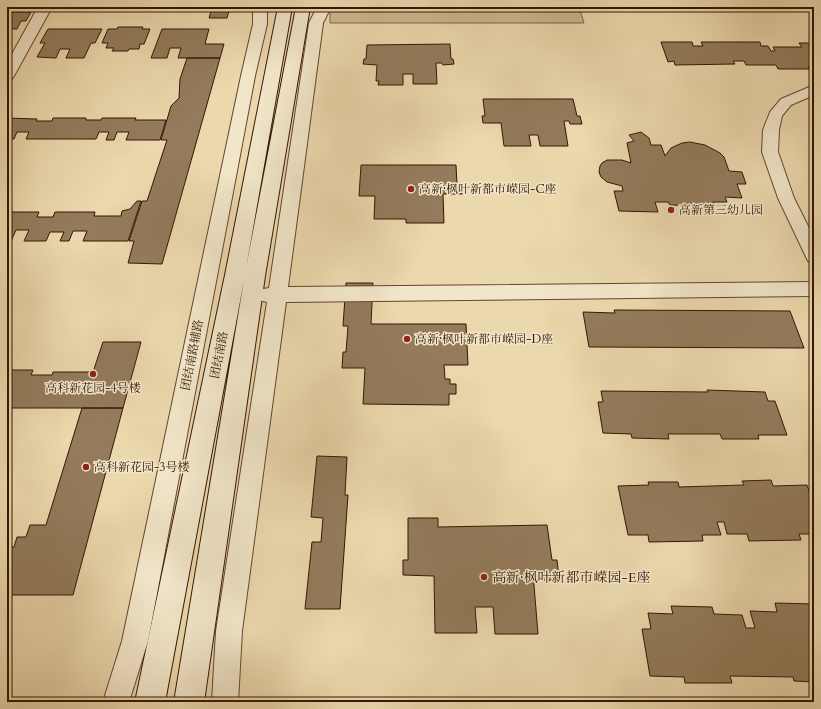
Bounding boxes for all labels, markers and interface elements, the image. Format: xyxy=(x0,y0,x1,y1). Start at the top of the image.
place label: 高新·枫叶新都市嵘园-C座 xyxy=(419,181,557,197)
marker: 高新·枫叶新都市嵘园-C座 xyxy=(406,184,416,194)
place label: 高新第三幼儿园 xyxy=(679,202,763,218)
marker: 高新第三幼儿园 xyxy=(666,205,676,215)
street label: 团结南路辅路 xyxy=(177,318,207,392)
street label: 团结南路 xyxy=(207,330,231,380)
place label: 高新·枫叶新都市嵘园-D座 xyxy=(415,331,553,347)
marker: 高新·枫叶新都市嵘园-D座 xyxy=(402,334,412,344)
marker: 高科新花园-4号楼 xyxy=(88,369,98,379)
place label: 高科新花园-4号楼 xyxy=(45,380,141,396)
place label: 高科新花园-3号楼 xyxy=(94,459,190,475)
marker: 高科新花园-3号楼 xyxy=(81,462,91,472)
place label: 高新·枫叶新都市嵘园-E座 xyxy=(492,568,650,587)
marker: 高新·枫叶新都市嵘园-E座 xyxy=(479,572,489,582)

